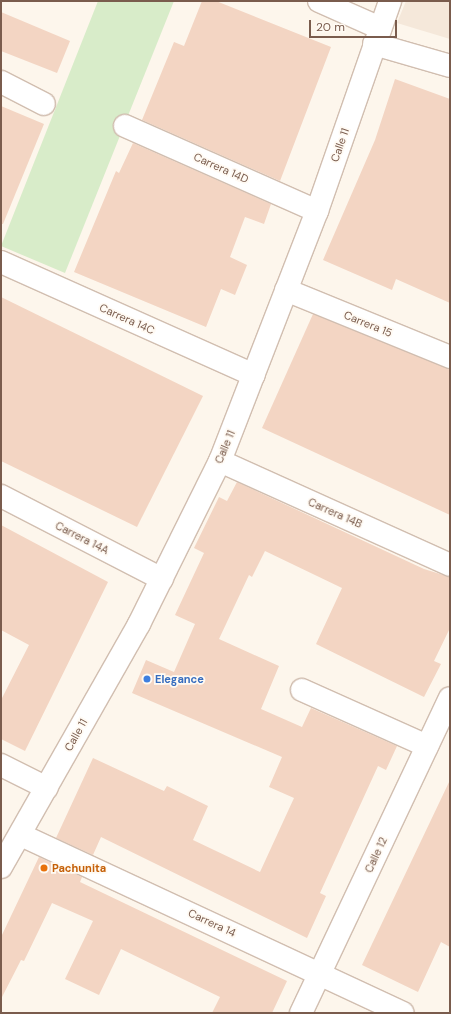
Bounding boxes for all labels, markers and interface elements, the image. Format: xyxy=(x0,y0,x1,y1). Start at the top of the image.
scale bar xyxy=(311,12,399,38)
text: 20 m xyxy=(316,19,345,35)
street label: Calle 11 xyxy=(328,126,352,164)
street label: Carrera 14D xyxy=(191,150,251,186)
street label: Carrera 14C xyxy=(97,301,157,337)
street label: Carrera 15 xyxy=(342,308,394,340)
street label: Calle 11 xyxy=(212,428,238,466)
street label: Carrera 14B xyxy=(306,495,364,531)
street label: Carrera 14A xyxy=(53,519,111,557)
place label: Elegance xyxy=(155,672,204,686)
marker: Elegance xyxy=(142,674,152,684)
street label: Calle 11 xyxy=(62,717,90,753)
street label: Calle 12 xyxy=(362,835,390,875)
place label: Pachunita xyxy=(52,861,106,875)
marker: Pachunita xyxy=(39,863,49,873)
street label: Carrera 14 xyxy=(186,906,238,940)

